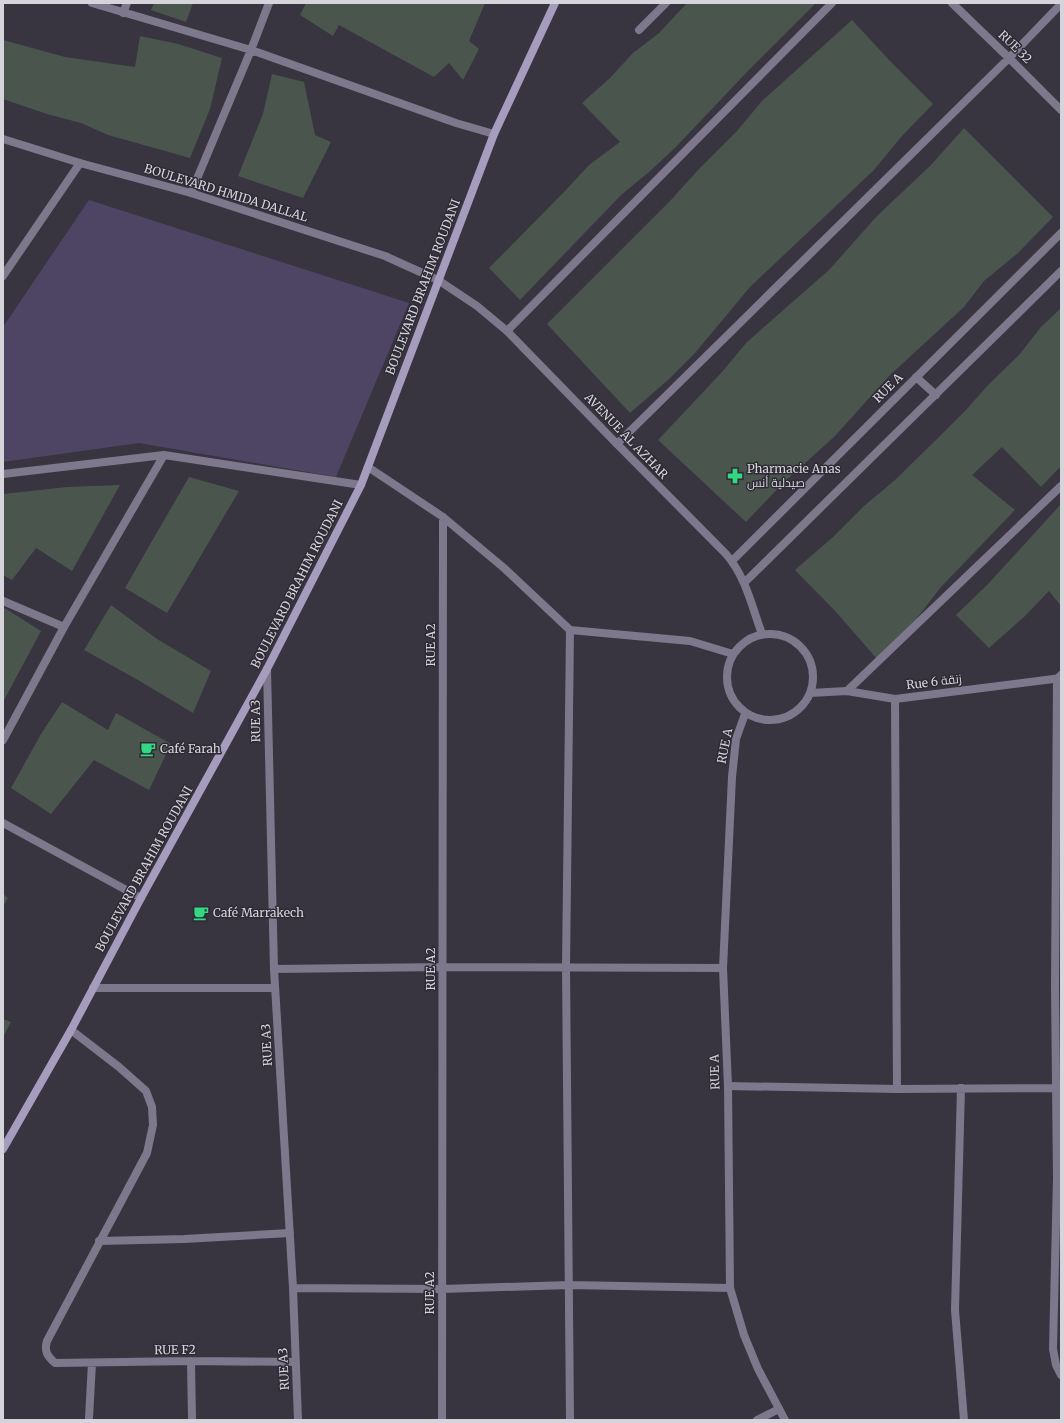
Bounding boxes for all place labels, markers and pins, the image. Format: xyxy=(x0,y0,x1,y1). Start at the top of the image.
place label: Pharmacie Anas صيدلية أنس xyxy=(747,461,841,490)
pharmacy icon: Pharmacie Anas صيدلية أنس xyxy=(726,467,744,485)
cafe icon: Café Farah xyxy=(139,740,157,758)
place label: Café Farah xyxy=(160,741,221,756)
cafe icon: Café Marrakech xyxy=(192,904,210,922)
place label: Café Marrakech xyxy=(213,905,304,920)

